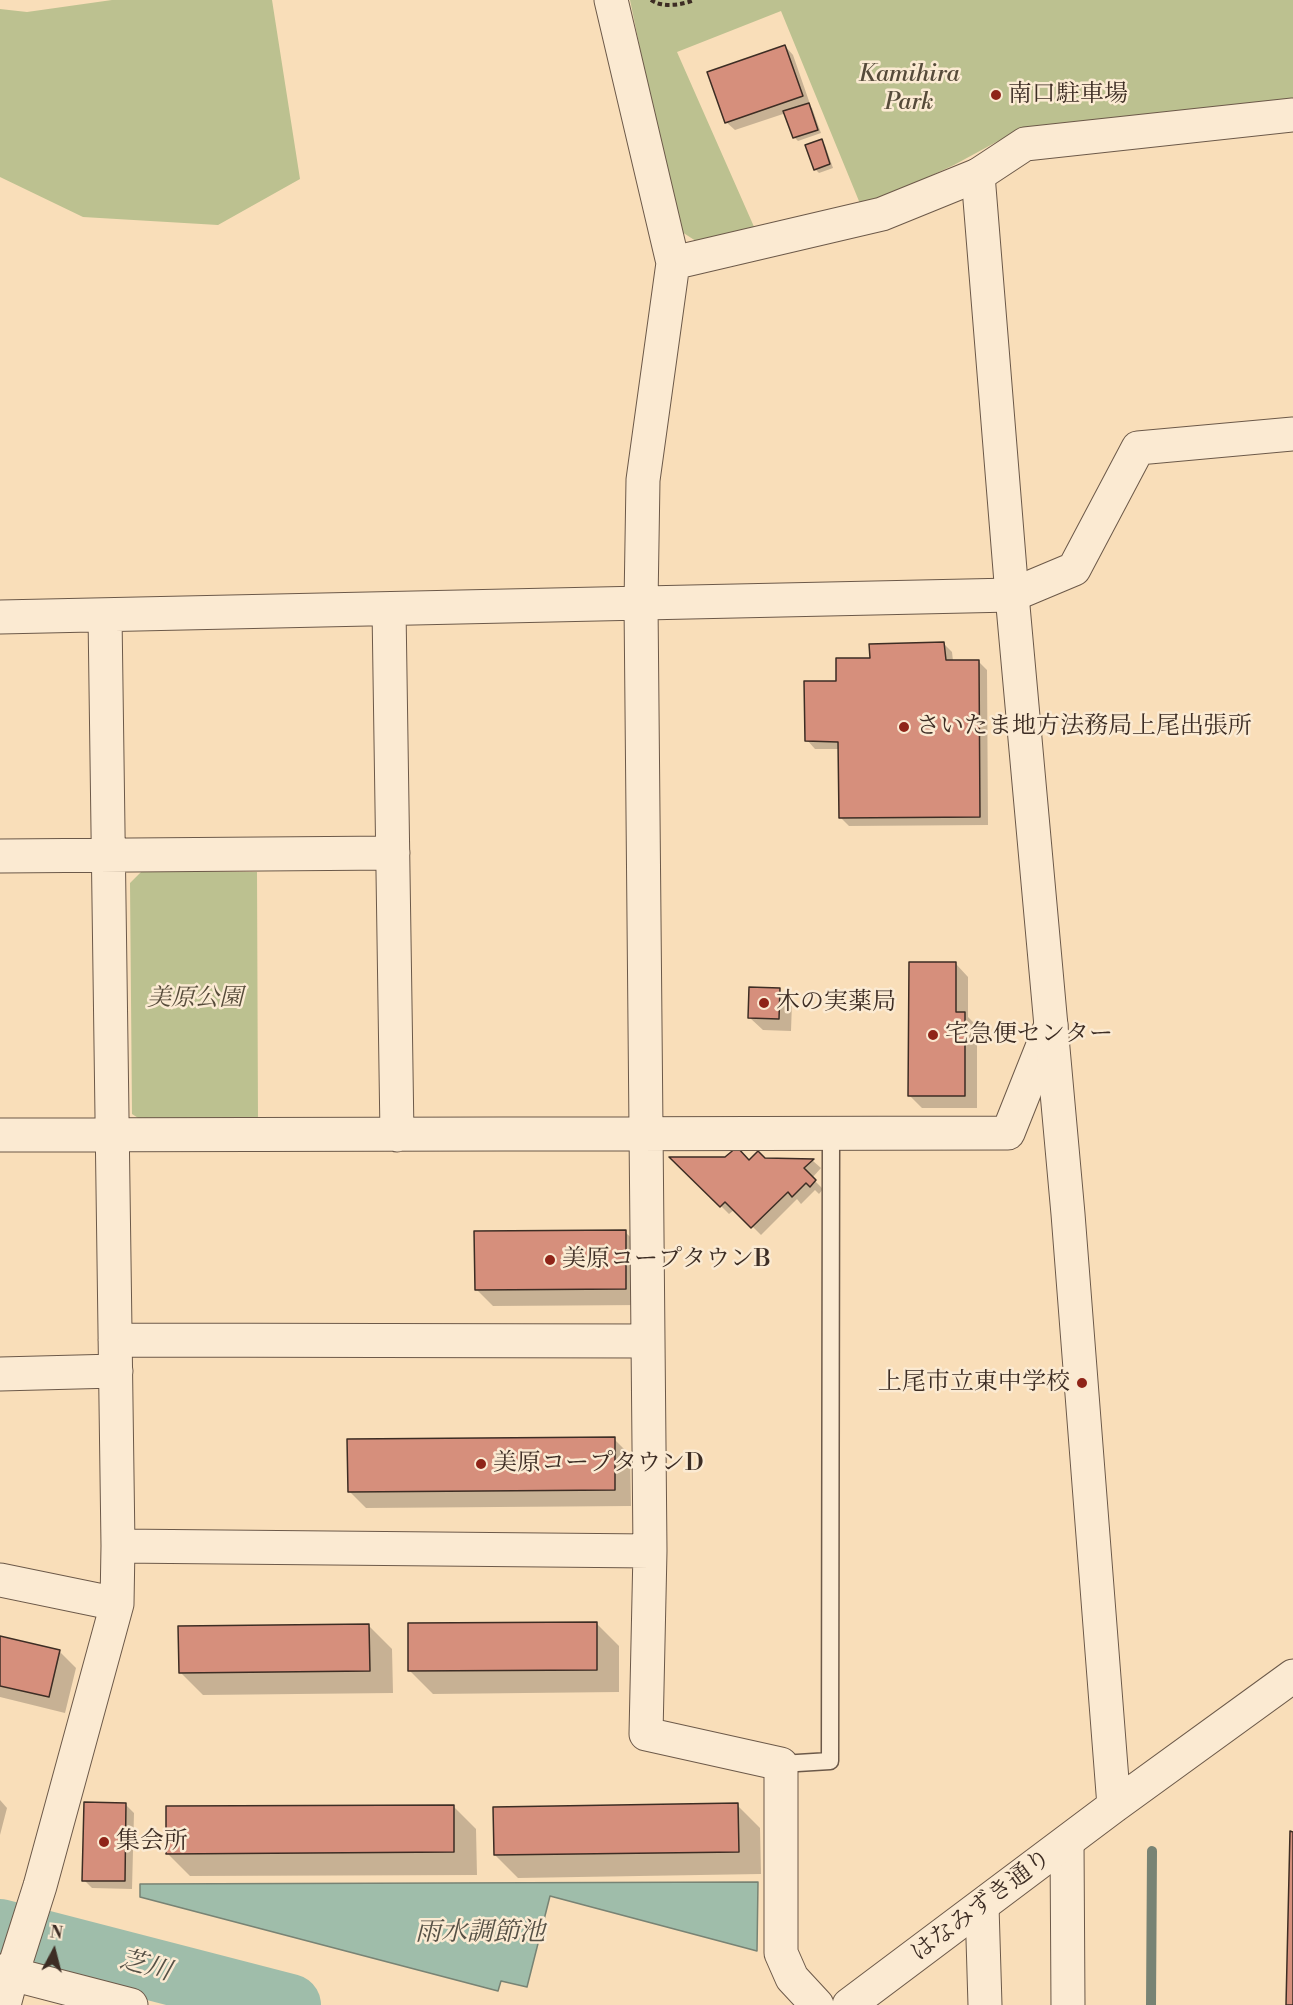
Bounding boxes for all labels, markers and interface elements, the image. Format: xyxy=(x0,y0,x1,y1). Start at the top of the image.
park label: Kamihira Park xyxy=(858,61,960,117)
place label: 南口駐車場 xyxy=(1008,81,1128,109)
marker: 南口駐車場 xyxy=(989,88,1003,102)
place label: さいたま地方法務局上尾出張所 xyxy=(916,713,1252,741)
marker: さいたま地方法務局上尾出張所 xyxy=(897,720,911,734)
park label: 美原公園 xyxy=(147,985,243,1013)
place label: 木の実薬局 xyxy=(776,989,896,1017)
marker: 木の実薬局 xyxy=(757,996,771,1010)
place label: 宅急便センター xyxy=(945,1021,1113,1049)
marker: 宅急便センター xyxy=(926,1028,940,1042)
place label: 美原コープタウンB xyxy=(562,1246,771,1274)
marker: 美原コープタウンB xyxy=(543,1253,557,1267)
place label: 上尾市立東中学校 xyxy=(878,1369,1070,1397)
marker: 上尾市立東中学校 xyxy=(1075,1376,1089,1390)
place label: 美原コープタウンD xyxy=(493,1450,704,1478)
marker: 美原コープタウンD xyxy=(474,1457,488,1471)
place label: 集会所 xyxy=(116,1828,188,1856)
marker: 集会所 xyxy=(97,1835,111,1849)
street label: はなみずき通り xyxy=(906,1844,1058,1968)
water label: 雨水調節池 xyxy=(415,1918,545,1950)
north arrow xyxy=(24,1921,84,1981)
text: N xyxy=(49,1922,64,1944)
water label: 芝川 xyxy=(116,1945,174,1989)

